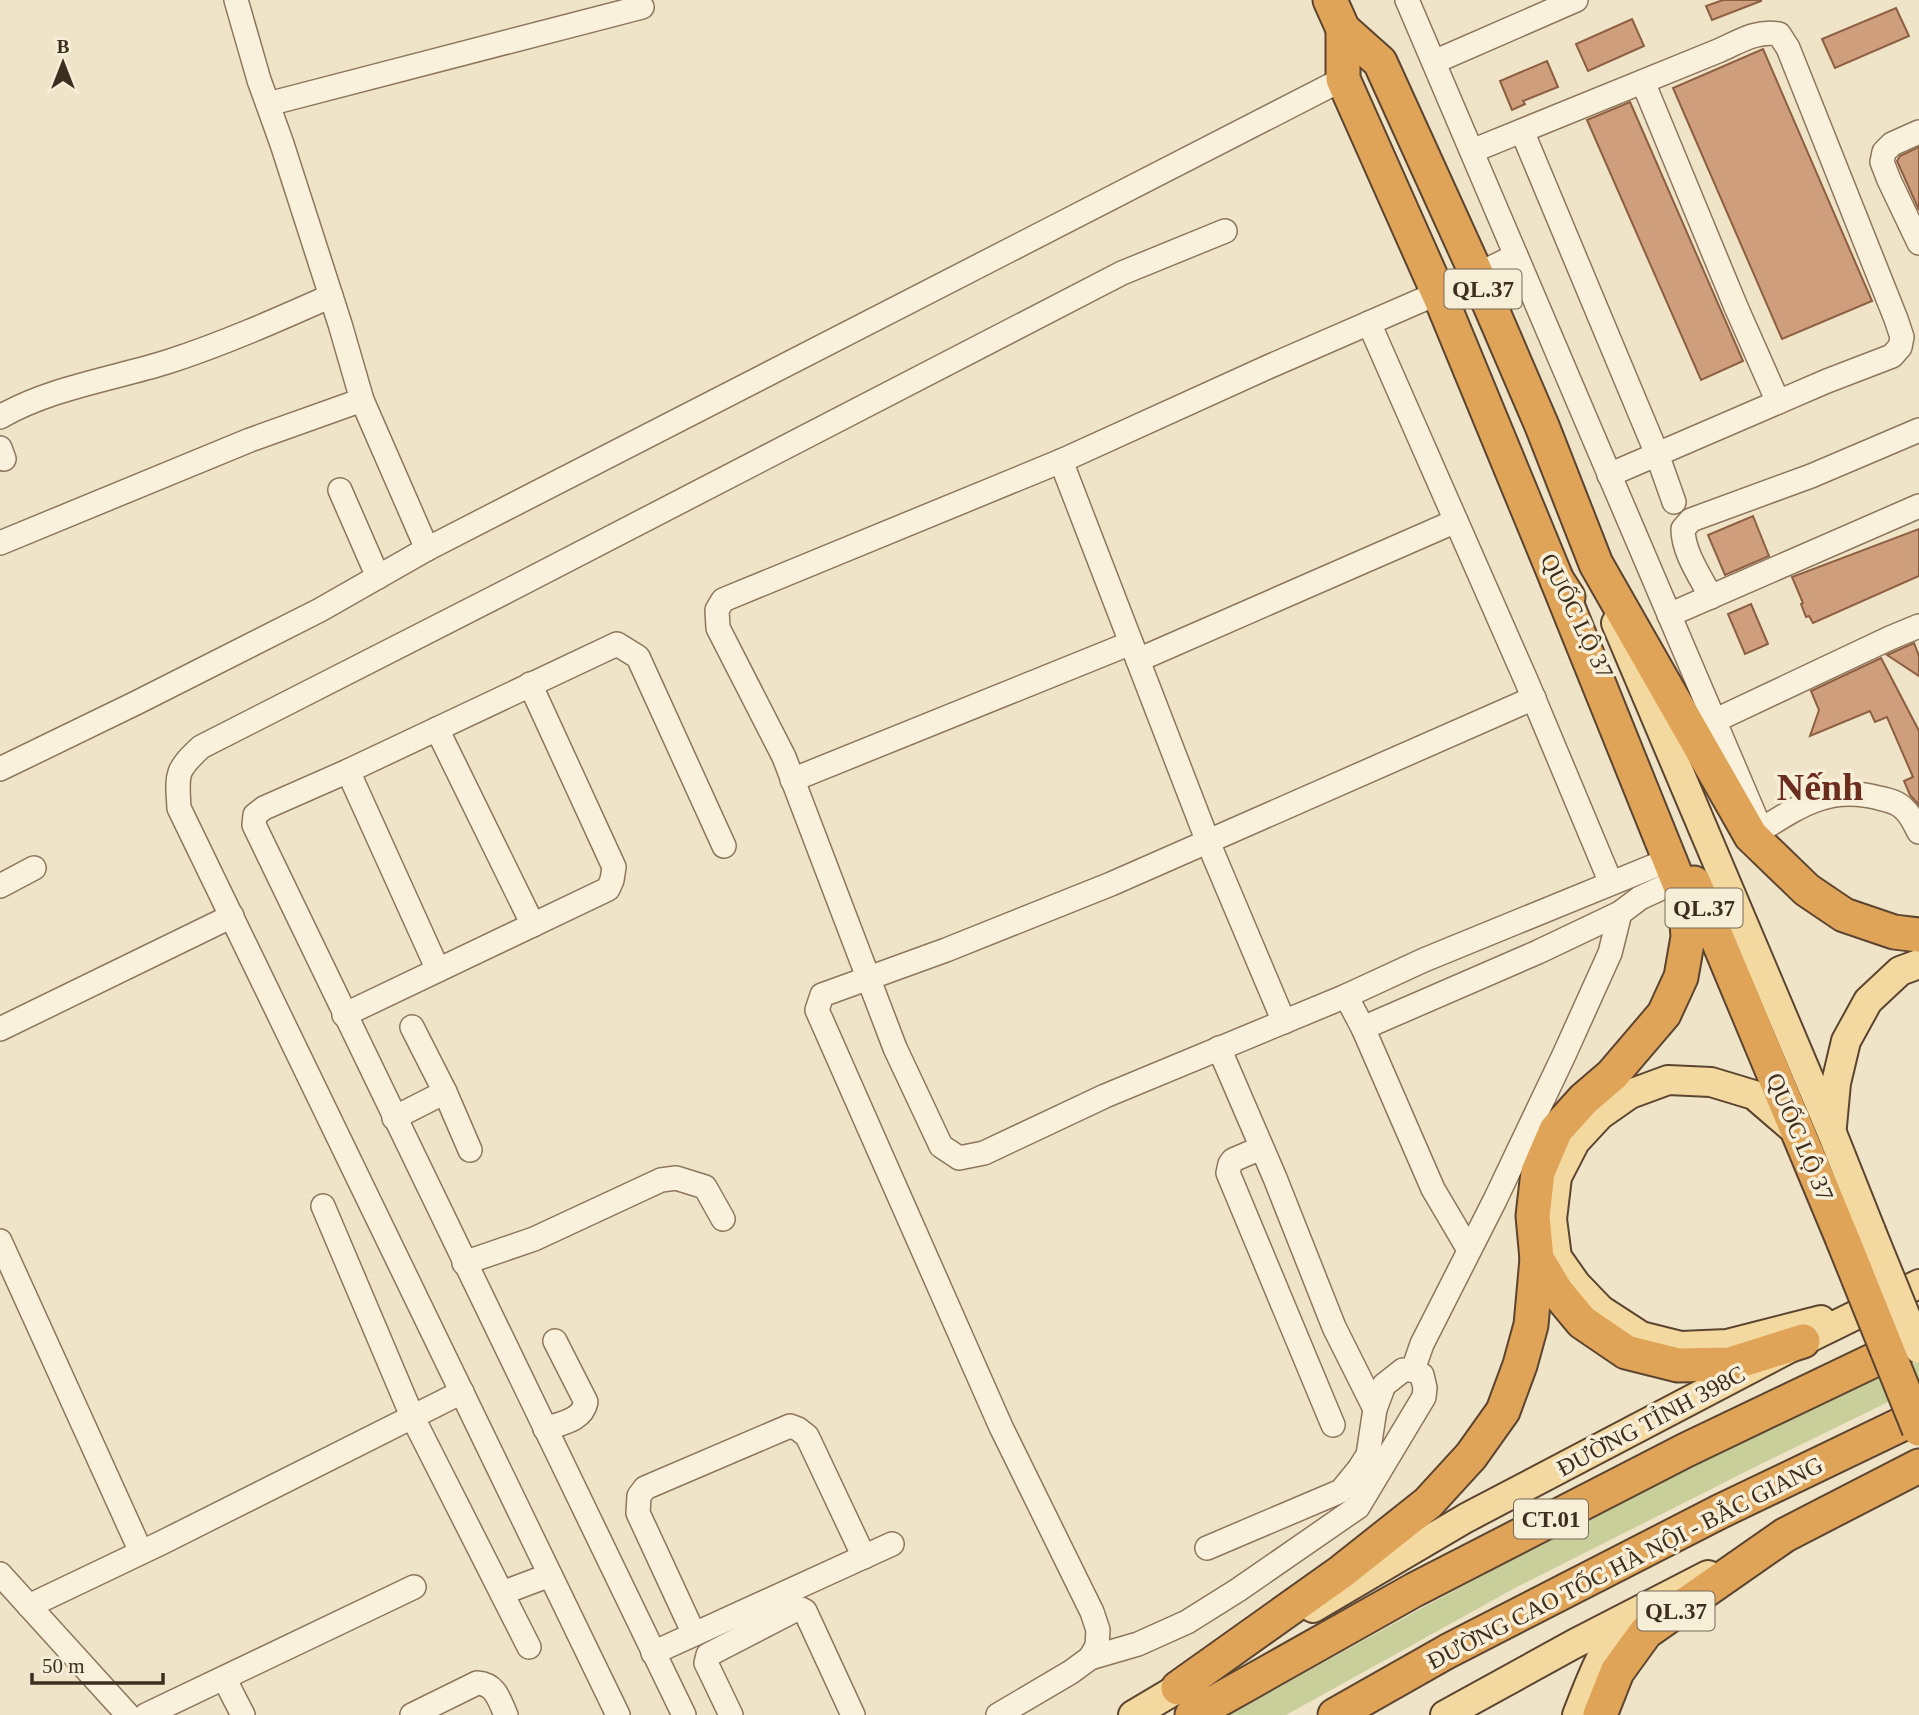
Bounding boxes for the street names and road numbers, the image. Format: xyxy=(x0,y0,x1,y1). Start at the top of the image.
road number: QL.37 xyxy=(1444,270,1522,308)
street label: QUỐC LỘ 37 xyxy=(1536,549,1618,683)
road number: QL.37 xyxy=(1666,888,1742,928)
street label: QUỐC LỘ 37 xyxy=(1761,1069,1839,1205)
street label: ĐƯỜNG TỈNH 398C xyxy=(1553,1360,1749,1482)
street label: ĐƯỜNG CAO TỐC HÀ NỘI - BẮC GIANG xyxy=(1423,1451,1827,1675)
road number: CT.01 xyxy=(1514,1500,1588,1538)
road number: QL.37 xyxy=(1638,1592,1714,1630)

